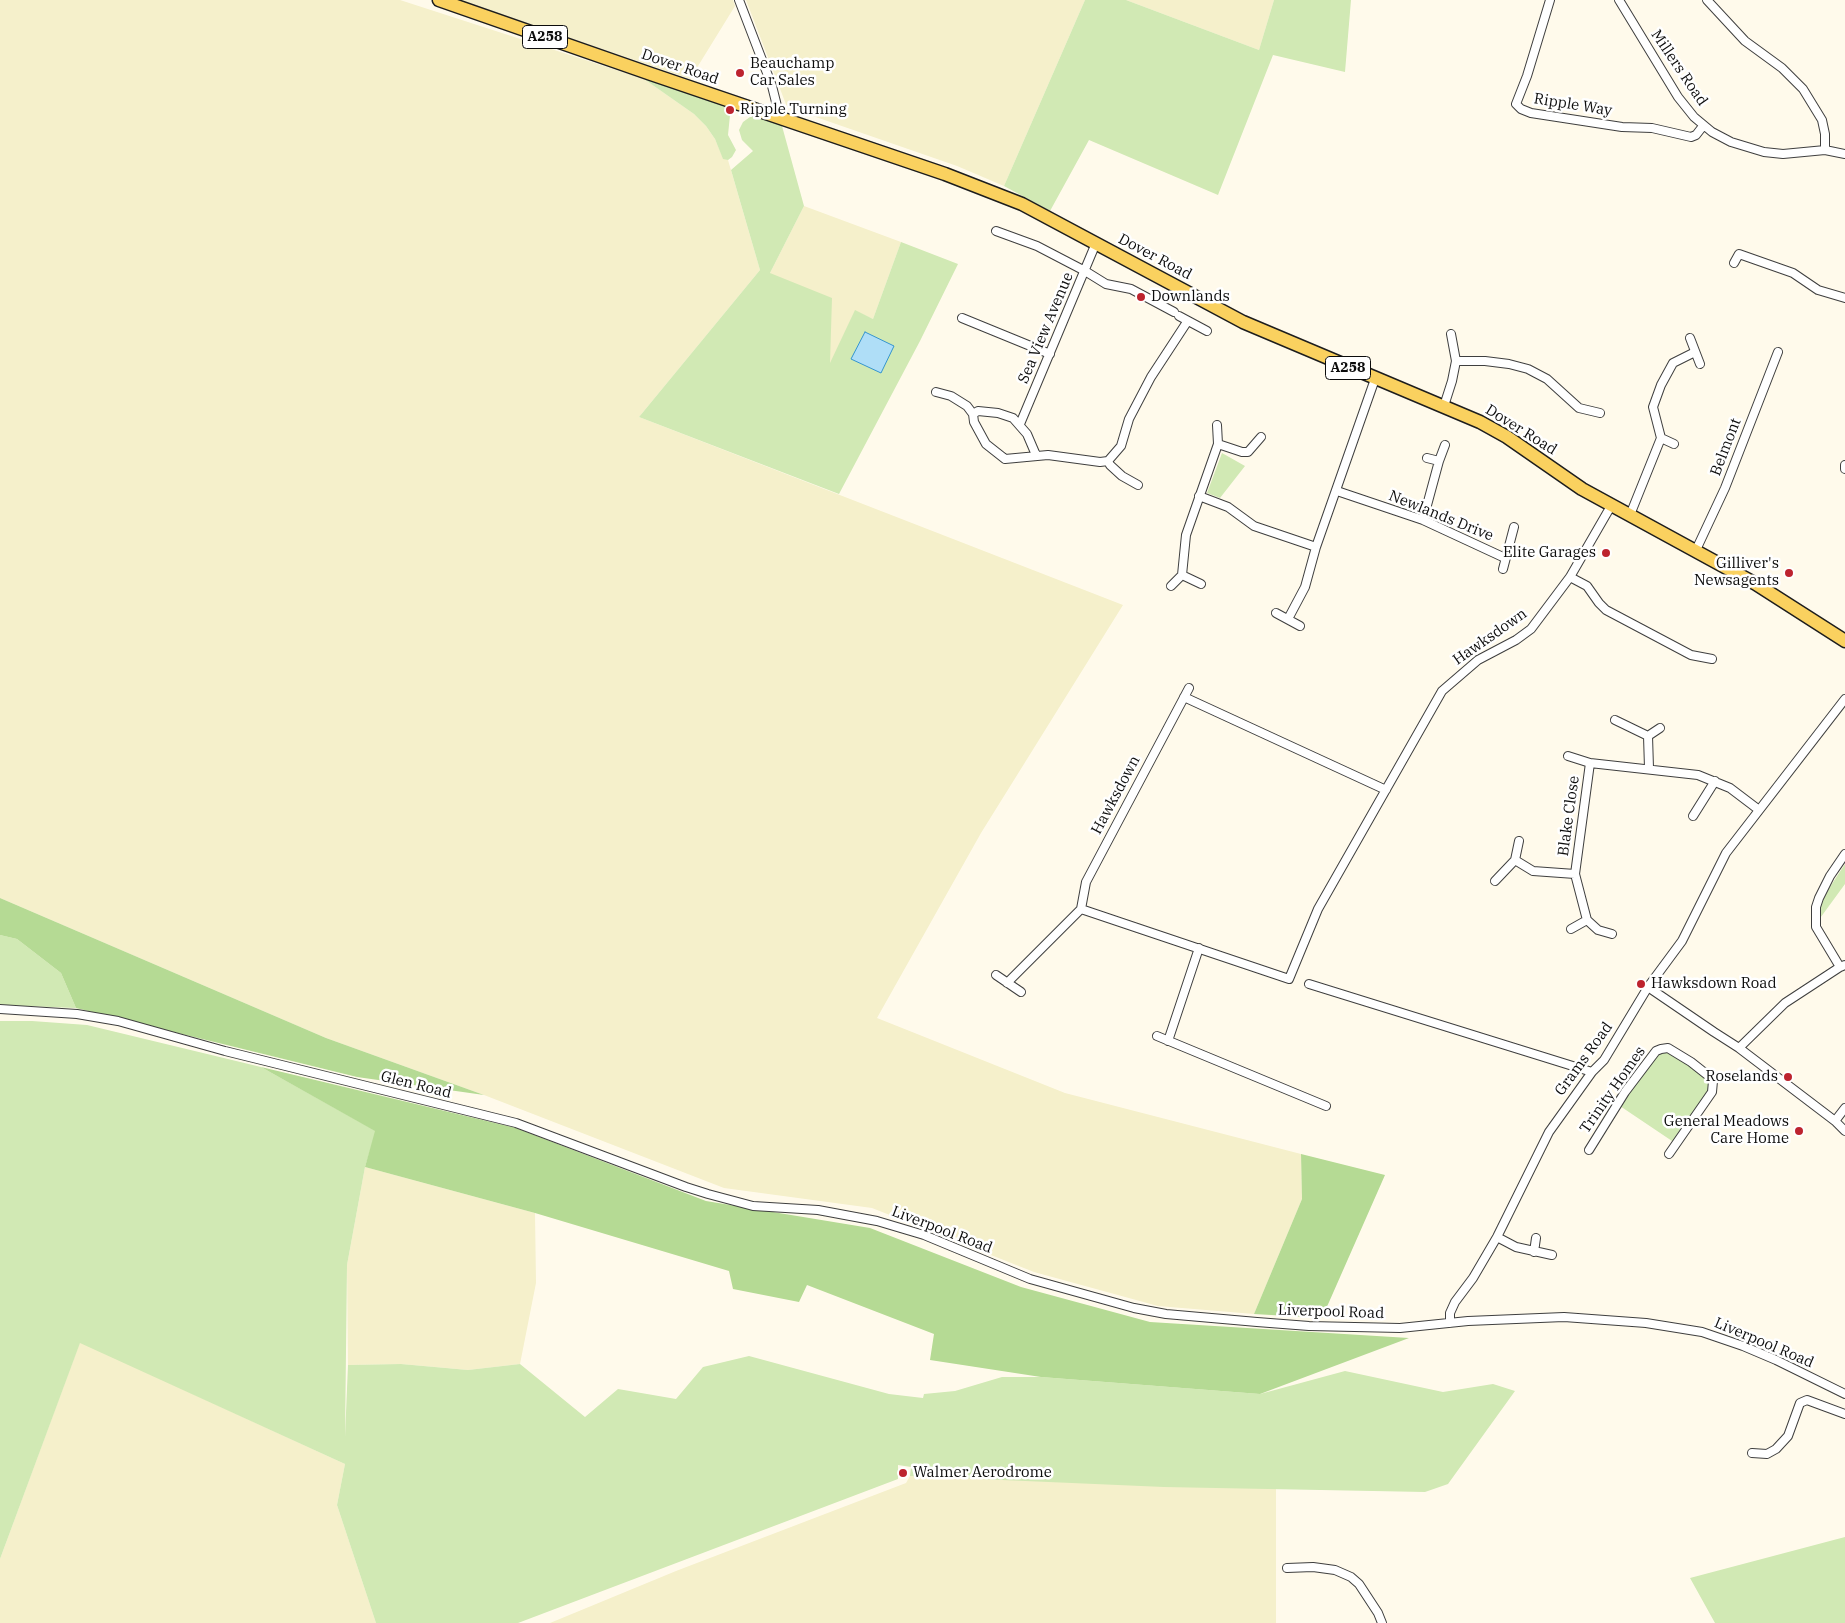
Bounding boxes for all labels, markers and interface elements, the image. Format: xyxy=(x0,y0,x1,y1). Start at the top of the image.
road number: A258 xyxy=(522,26,568,48)
street label: Millers Road xyxy=(1647,26,1711,110)
street label: Dover Road xyxy=(639,45,721,89)
place label: Beauchamp Car Sales xyxy=(750,55,834,90)
marker: Beauchamp Car Sales xyxy=(734,67,746,79)
street label: Ripple Way xyxy=(1533,90,1613,120)
place label: Ripple Turning xyxy=(740,101,847,119)
marker: Ripple Turning xyxy=(724,104,736,116)
street label: Dover Road xyxy=(1115,230,1195,284)
street label: Sea View Avenue xyxy=(1014,270,1078,386)
place label: Downlands xyxy=(1151,288,1230,306)
marker: Downlands xyxy=(1135,291,1147,303)
road number: A258 xyxy=(1326,356,1370,379)
street label: Dover Road xyxy=(1482,401,1560,459)
street label: Belmont xyxy=(1707,416,1745,478)
street label: Newlands Drive xyxy=(1386,487,1496,545)
place label: Elite Garages xyxy=(1503,544,1596,562)
marker: Elite Garages xyxy=(1600,547,1612,559)
place label: Gilliver's Newsagents xyxy=(1694,555,1779,590)
marker: Gilliver's Newsagents xyxy=(1783,567,1795,579)
street label: Hawksdown xyxy=(1449,605,1531,669)
street label: Hawksdown xyxy=(1088,753,1144,837)
street label: Blake Close xyxy=(1554,775,1584,857)
place label: Hawksdown Road xyxy=(1651,975,1777,993)
marker: Hawksdown Road xyxy=(1635,978,1647,990)
street label: Grams Road xyxy=(1551,1019,1617,1099)
street label: Trinity Homes xyxy=(1576,1043,1650,1137)
street label: Glen Road xyxy=(379,1068,453,1102)
place label: Roselands xyxy=(1706,1068,1778,1086)
marker: Roselands xyxy=(1782,1071,1794,1083)
place label: General Meadows Care Home xyxy=(1664,1113,1789,1148)
marker: General Meadows Care Home xyxy=(1793,1125,1805,1137)
street label: Liverpool Road xyxy=(889,1203,995,1257)
street label: Liverpool Road xyxy=(1278,1301,1384,1323)
street label: Liverpool Road xyxy=(1712,1314,1816,1372)
place label: Walmer Aerodrome xyxy=(913,1464,1052,1482)
marker: Walmer Aerodrome xyxy=(897,1467,909,1479)

